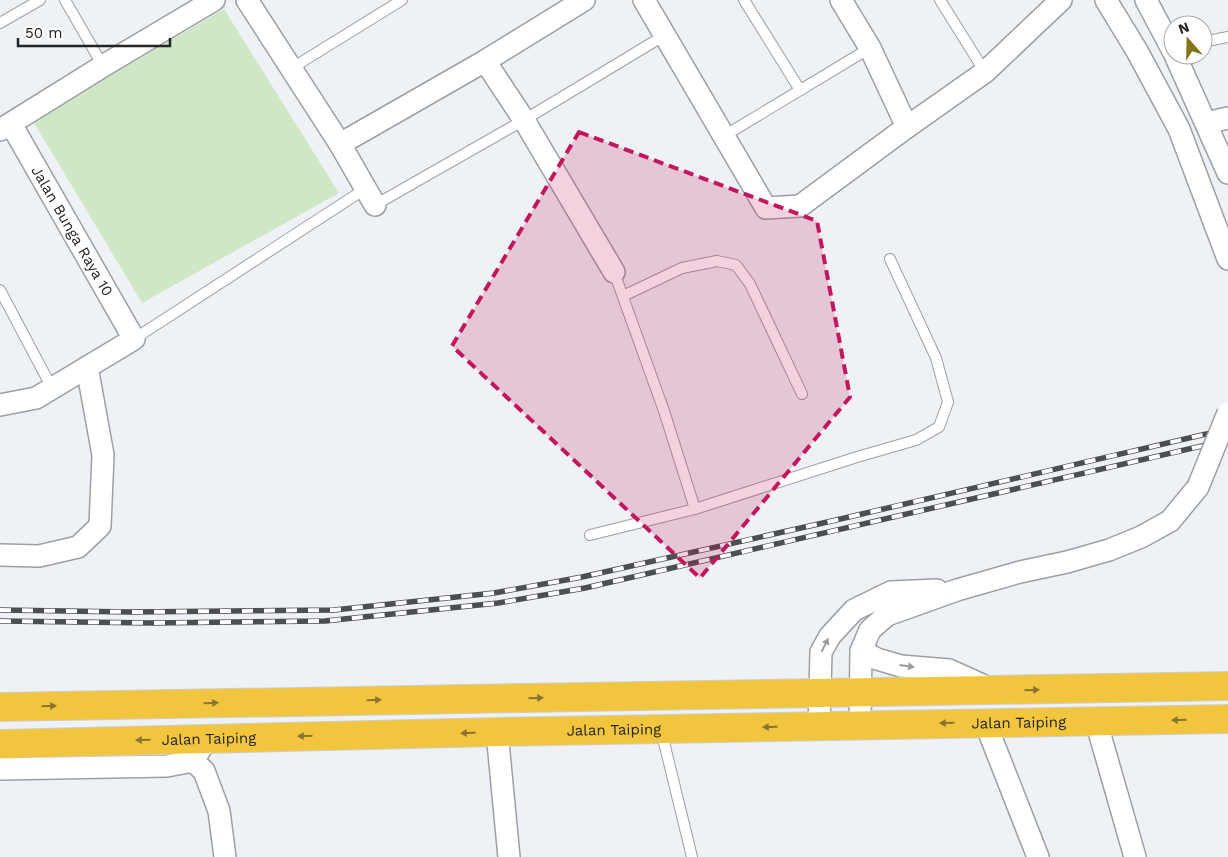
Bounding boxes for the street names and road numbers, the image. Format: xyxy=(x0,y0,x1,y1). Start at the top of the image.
street label: Jalan Bunga Raya 10 xyxy=(27,163,117,299)
street label: Jalan Taiping xyxy=(971,713,1066,733)
street label: Jalan Taiping xyxy=(566,720,661,740)
street label: Jalan Taiping xyxy=(161,729,256,749)

